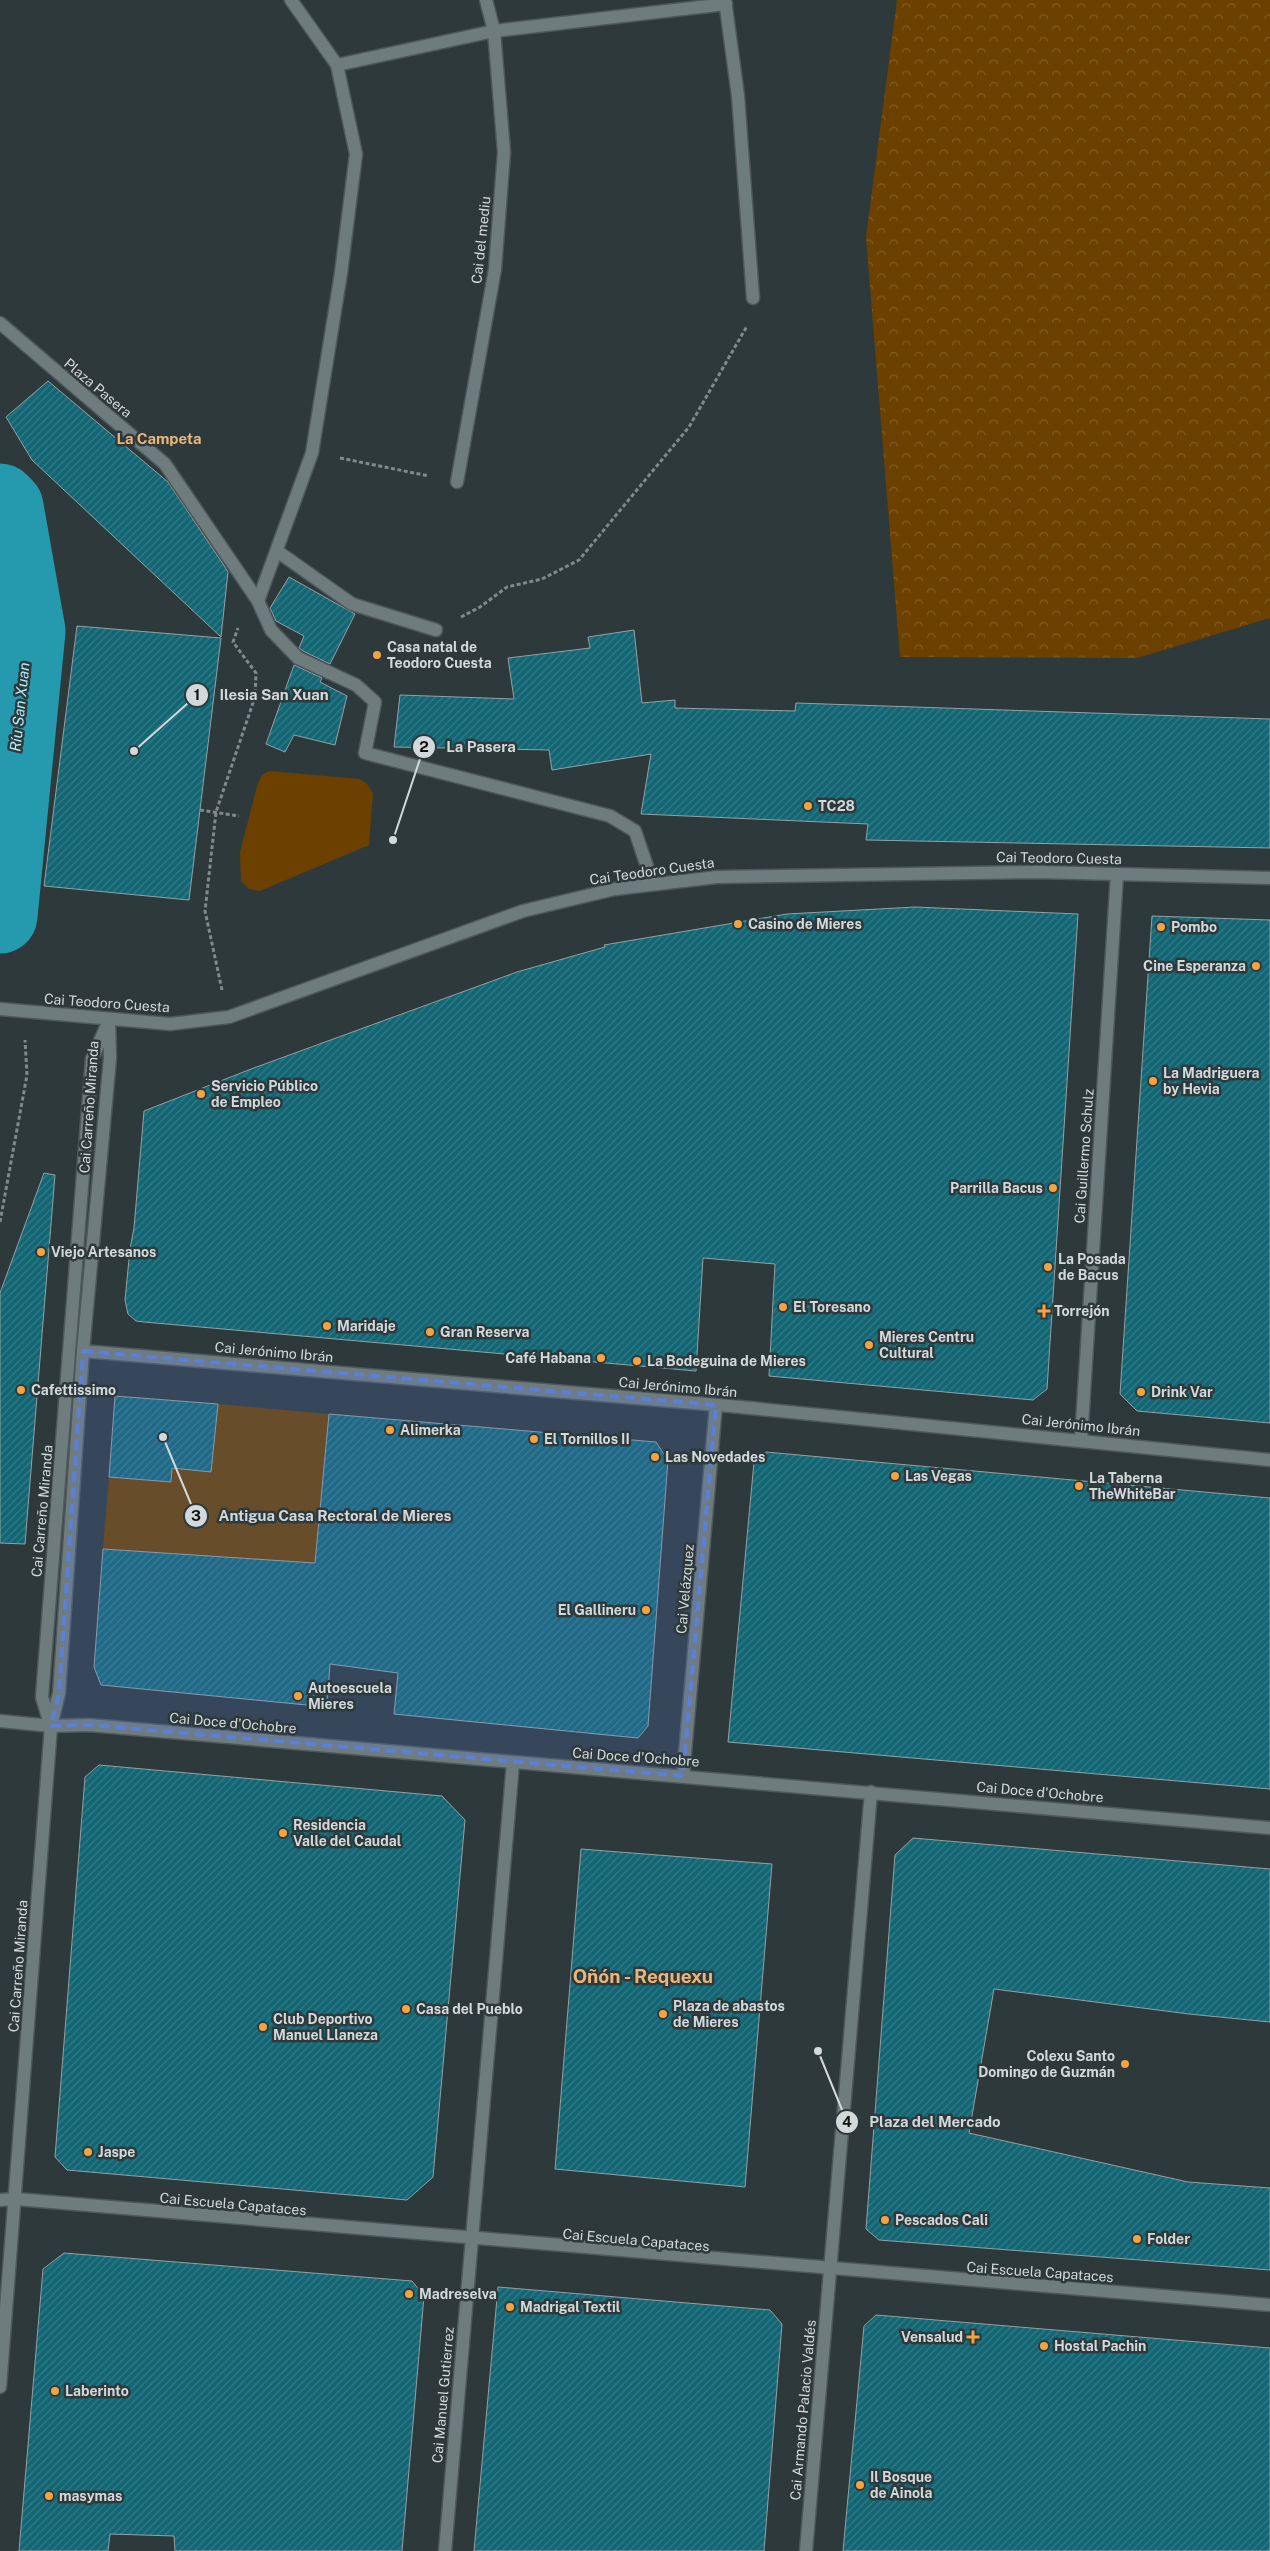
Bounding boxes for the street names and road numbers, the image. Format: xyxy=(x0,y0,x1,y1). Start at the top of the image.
street label: Cai del mediu xyxy=(468,195,494,285)
street label: Plaza Pasera xyxy=(61,355,135,421)
street label: Cai Teodoro Cuesta xyxy=(996,849,1122,867)
street label: Cai Teodoro Cuesta xyxy=(589,854,715,888)
street label: Cai Teodoro Cuesta xyxy=(44,991,170,1015)
street label: Cai Carreño Miranda xyxy=(76,1040,102,1174)
street label: Cai Guillermo Schulz xyxy=(1071,1088,1097,1224)
street label: Cai Jerónimo Ibrán xyxy=(214,1339,334,1365)
street label: Cai Jerónimo Ibrán xyxy=(618,1374,738,1400)
street label: Cai Jerónimo Ibrán xyxy=(1021,1411,1141,1439)
street label: Cai Carreño Miranda xyxy=(28,1444,56,1578)
street label: Cai Velázquez xyxy=(673,1543,697,1635)
street label: Cai Doce d'Ochobre xyxy=(169,1709,297,1737)
street label: Cai Doce d'Ochobre xyxy=(572,1745,700,1769)
street label: Cai Doce d'Ochobre xyxy=(976,1778,1104,1806)
street label: Cai Carreño Miranda xyxy=(5,1899,31,2033)
street label: Cai Escuela Capataces xyxy=(159,2190,307,2218)
street label: Cai Escuela Capataces xyxy=(562,2226,710,2254)
street label: Cai Escuela Capataces xyxy=(966,2259,1114,2285)
street label: Cai Armando Palacio Valdés xyxy=(787,2319,819,2501)
street label: Cai Manuel Gutierrez xyxy=(429,2326,457,2464)

